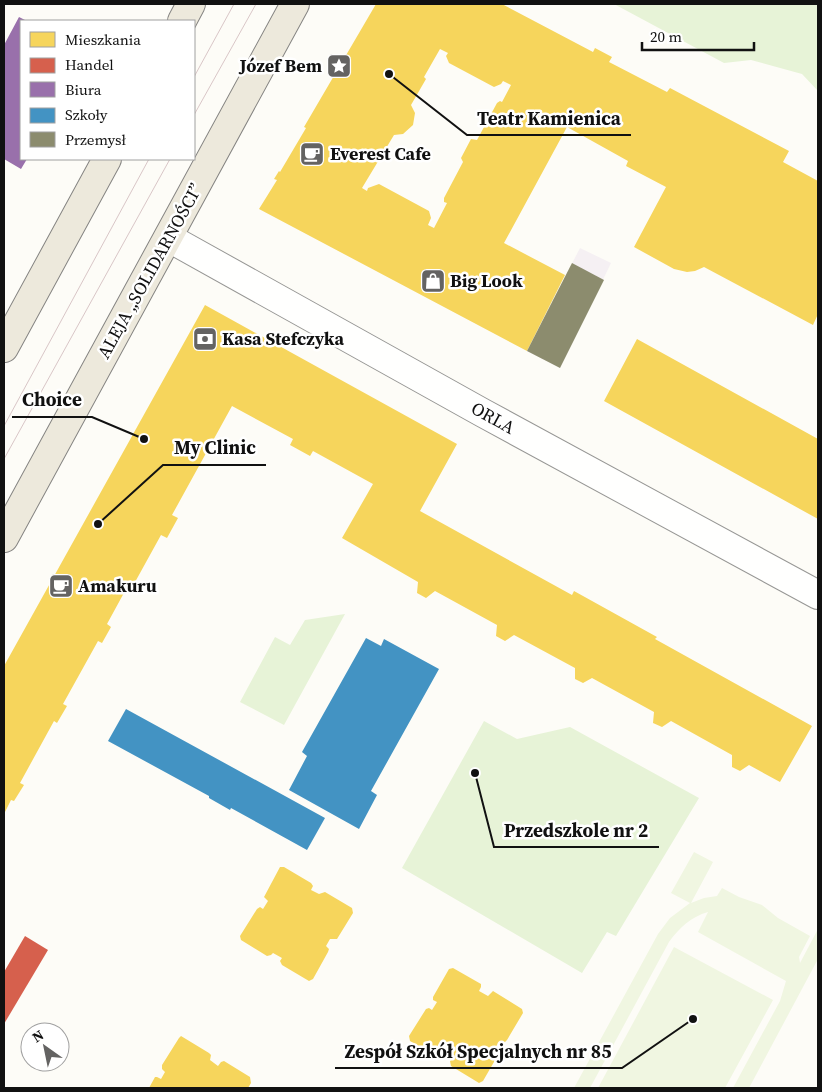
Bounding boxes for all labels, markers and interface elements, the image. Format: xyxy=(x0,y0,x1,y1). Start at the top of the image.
legend xyxy=(20,20,195,160)
scale bar xyxy=(642,20,754,52)
text: 20 m xyxy=(650,26,682,47)
text: Mieszkania xyxy=(65,29,141,50)
place label: Józef Bem xyxy=(239,53,322,78)
place icon: Józef Bem xyxy=(326,53,352,79)
text: Handel xyxy=(65,54,114,75)
text: Biura xyxy=(65,79,102,100)
callout: Teatr Kamienica xyxy=(467,101,631,135)
text: Szkoły xyxy=(65,104,108,125)
text: Teatr Kamienica xyxy=(477,105,622,131)
text: Przemysł xyxy=(65,129,126,150)
cafe icon: Everest Cafe xyxy=(299,141,325,167)
place label: Everest Cafe xyxy=(330,141,431,166)
street label: ALEJA „SOLIDARNOŚCI” xyxy=(91,179,208,363)
shop icon: Big Look xyxy=(420,268,446,294)
place label: Big Look xyxy=(450,268,523,293)
bank icon: Kasa Stefczyka xyxy=(192,326,218,352)
place label: Kasa Stefczyka xyxy=(222,326,345,351)
callout: Choice xyxy=(12,383,92,417)
text: Choice xyxy=(22,386,82,412)
street label: ORLA xyxy=(467,395,520,440)
callout: My Clinic xyxy=(163,431,266,465)
text: My Clinic xyxy=(174,434,256,460)
cafe icon: Amakuru xyxy=(48,573,74,599)
place label: Amakuru xyxy=(78,573,157,598)
callout: Przedszkole nr 2 xyxy=(494,813,659,847)
text: Przedszkole nr 2 xyxy=(504,817,648,843)
north arrow xyxy=(20,1022,70,1072)
text: N xyxy=(28,1025,48,1047)
callout: Zespół Szkół Specjalnych nr 85 xyxy=(335,1034,622,1068)
text: Zespół Szkół Specjalnych nr 85 xyxy=(345,1038,611,1064)

